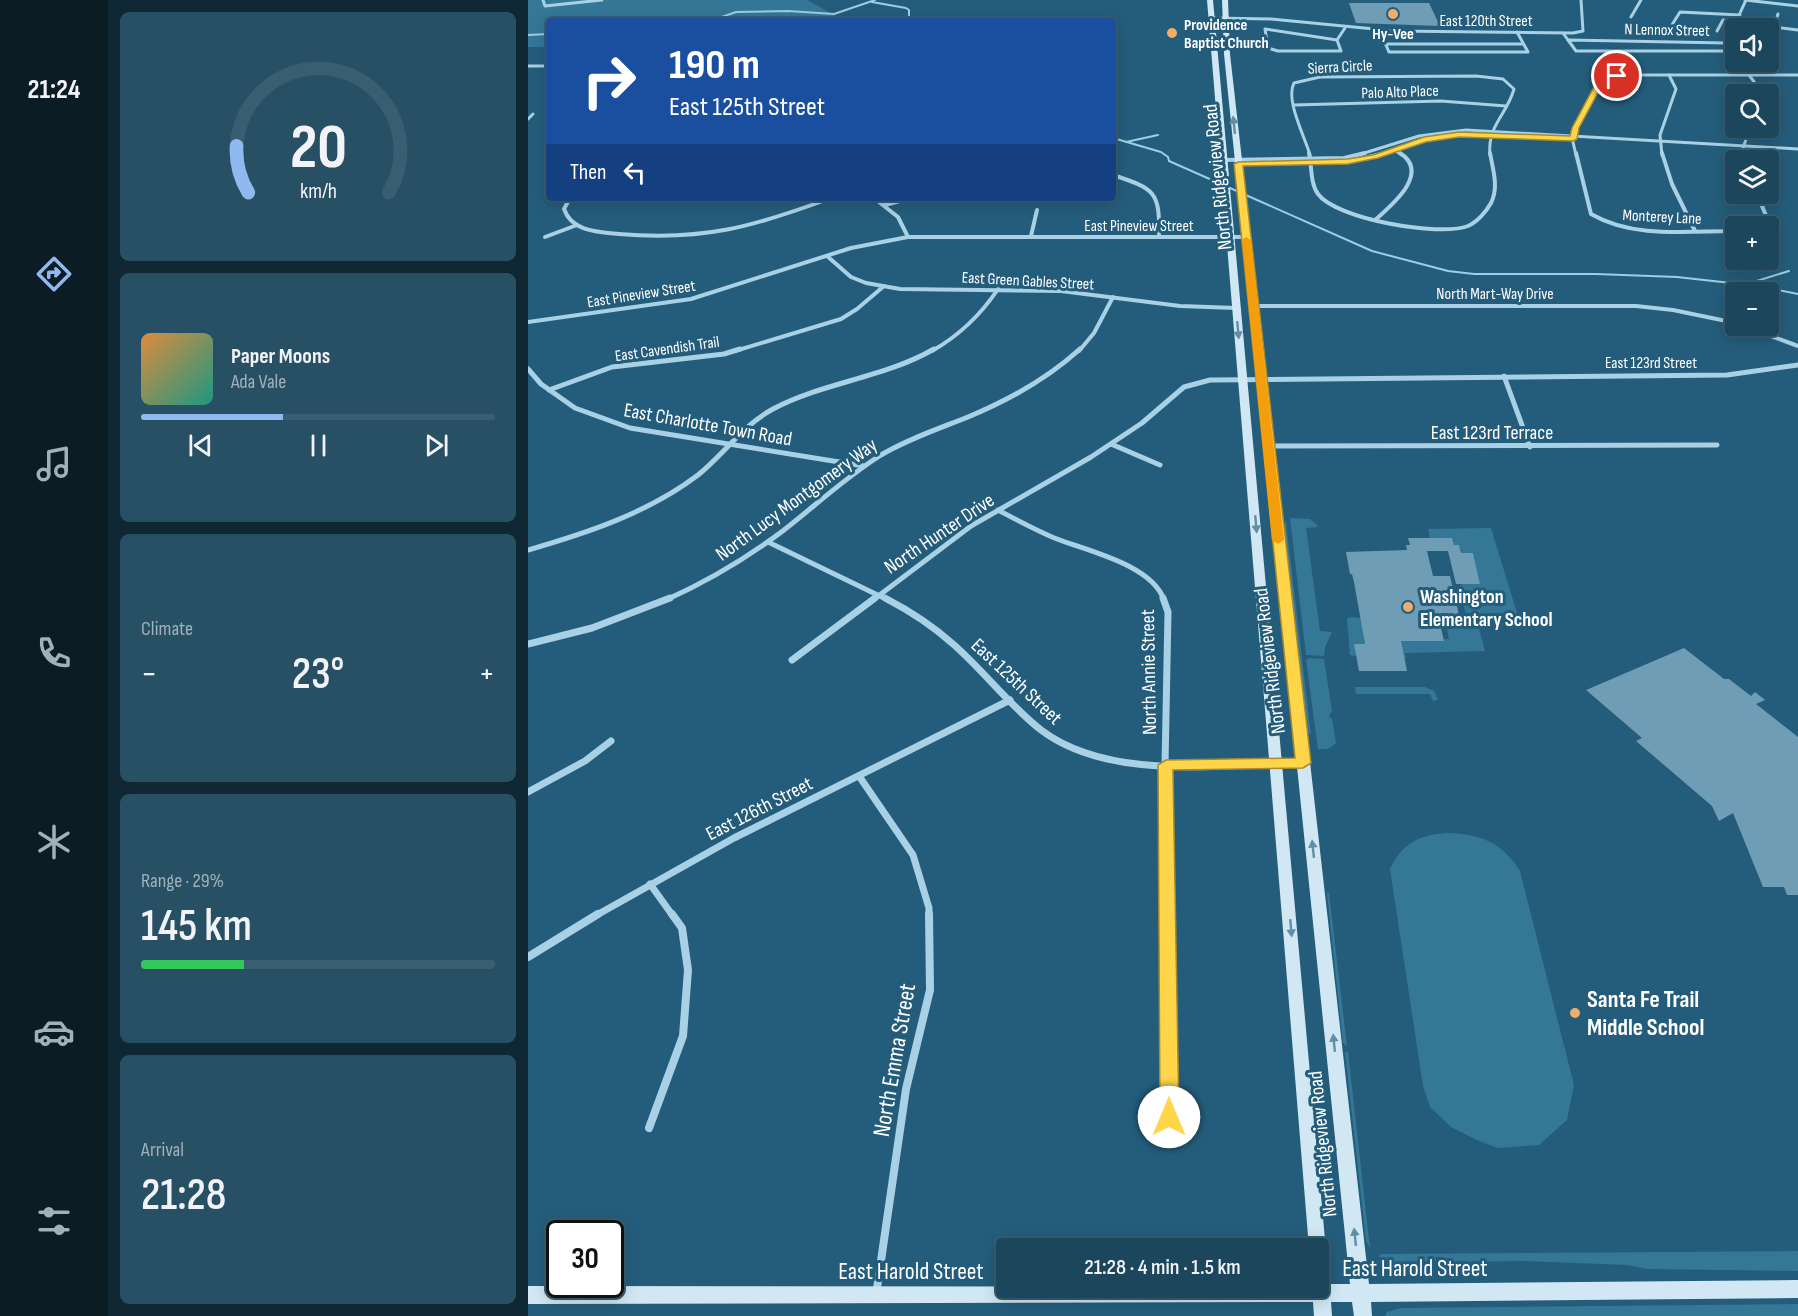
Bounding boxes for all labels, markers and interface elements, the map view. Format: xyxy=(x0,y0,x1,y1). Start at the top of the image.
marker: Hy-Vee xyxy=(1386,7,1400,21)
street label: East 120th Street xyxy=(1439,12,1533,31)
place label: Providence Baptist Church xyxy=(1184,16,1269,53)
map controls xyxy=(1725,18,1779,336)
button: sound xyxy=(1725,18,1779,72)
street label: N Lennox Street xyxy=(1624,20,1710,41)
place label: Hy-Vee xyxy=(1372,25,1414,44)
marker: Providence Baptist Church xyxy=(1165,26,1179,40)
text: 190 m xyxy=(669,40,760,91)
icon: right xyxy=(570,42,648,120)
pin xyxy=(1591,50,1642,101)
street label: Sierra Circle xyxy=(1307,56,1373,79)
icon: arrive xyxy=(1600,59,1633,92)
text: 21:24 xyxy=(28,74,80,106)
street label: Palo Alto Place xyxy=(1361,82,1439,103)
button: search xyxy=(1725,84,1779,138)
text: East 125th Street xyxy=(669,91,825,123)
street label: North Ridgeview Road xyxy=(1198,103,1238,251)
text: 20 xyxy=(289,112,347,187)
one-way arrow xyxy=(1229,115,1239,134)
button: layers xyxy=(1725,150,1779,204)
icon: left xyxy=(618,156,651,189)
text: Then xyxy=(570,159,606,186)
text: km/h xyxy=(299,180,337,205)
street label: Monterey Lane xyxy=(1622,206,1702,229)
button: + xyxy=(1725,216,1779,270)
street label: East Pineview Street xyxy=(1084,217,1194,236)
icon: directions xyxy=(33,253,75,295)
street label: East Green Gables Street xyxy=(961,269,1095,294)
street label: East Pineview Street xyxy=(586,277,697,312)
button: − xyxy=(1725,282,1779,336)
street label: North Mart-Way Drive xyxy=(1436,285,1554,304)
one-way arrow xyxy=(1233,320,1243,339)
street label: East Cavendish Trail xyxy=(614,333,721,366)
text: Paper Moons xyxy=(231,343,330,370)
street label: East 123rd Street xyxy=(1605,354,1697,373)
text: Ada Vale xyxy=(231,370,286,394)
street label: East Charlotte Town Road xyxy=(622,398,794,452)
street label: East 123rd Terrace xyxy=(1431,421,1553,445)
icon: previous xyxy=(184,429,217,462)
icon: pause xyxy=(302,429,335,462)
icon: next xyxy=(420,429,453,462)
street label: North Lucy Montgomery Way xyxy=(711,433,882,566)
icon: music xyxy=(33,443,75,485)
street label: North Hunter Drive xyxy=(880,488,999,579)
one-way arrow xyxy=(1251,515,1261,534)
place label: Washington Elementary School xyxy=(1420,585,1553,632)
street label: North Ridgeview Road xyxy=(1249,587,1291,735)
marker: Washington Elementary School xyxy=(1401,600,1415,614)
street label: North Annie Street xyxy=(1136,609,1162,735)
text: Climate xyxy=(141,617,193,641)
icon: phone xyxy=(33,632,75,674)
street label: East 125th Street xyxy=(966,634,1067,730)
text: 23° xyxy=(292,647,344,702)
text: − xyxy=(141,654,157,694)
text: + xyxy=(479,654,495,694)
street label: East 126th Street xyxy=(702,772,817,846)
icon: climate xyxy=(33,821,75,863)
one-way arrow xyxy=(1308,840,1318,859)
text: Range · 29% xyxy=(141,869,224,893)
text: 145 km xyxy=(141,899,252,954)
one-way arrow xyxy=(1286,918,1296,937)
street label: North Emma Street xyxy=(867,981,922,1139)
place label: Santa Fe Trail Middle School xyxy=(1587,985,1704,1042)
marker: Santa Fe Trail Middle School xyxy=(1568,1006,1582,1020)
icon: car xyxy=(33,1011,75,1053)
one-way arrow xyxy=(1329,1034,1339,1053)
street label: North Ridgeview Road xyxy=(1303,1070,1343,1218)
position arrow xyxy=(1137,1085,1201,1149)
text: Arrival xyxy=(141,1138,184,1162)
text: 21:28 xyxy=(141,1168,226,1223)
icon: filters xyxy=(33,1200,75,1242)
speed limit sign: 30 xyxy=(546,1220,624,1298)
one-way arrow xyxy=(1350,1227,1360,1246)
text: 21:28 · 4 min · 1.5 km xyxy=(1084,1254,1241,1281)
street label: East Harold Street xyxy=(1342,1254,1488,1283)
street label: East Harold Street xyxy=(838,1257,984,1286)

